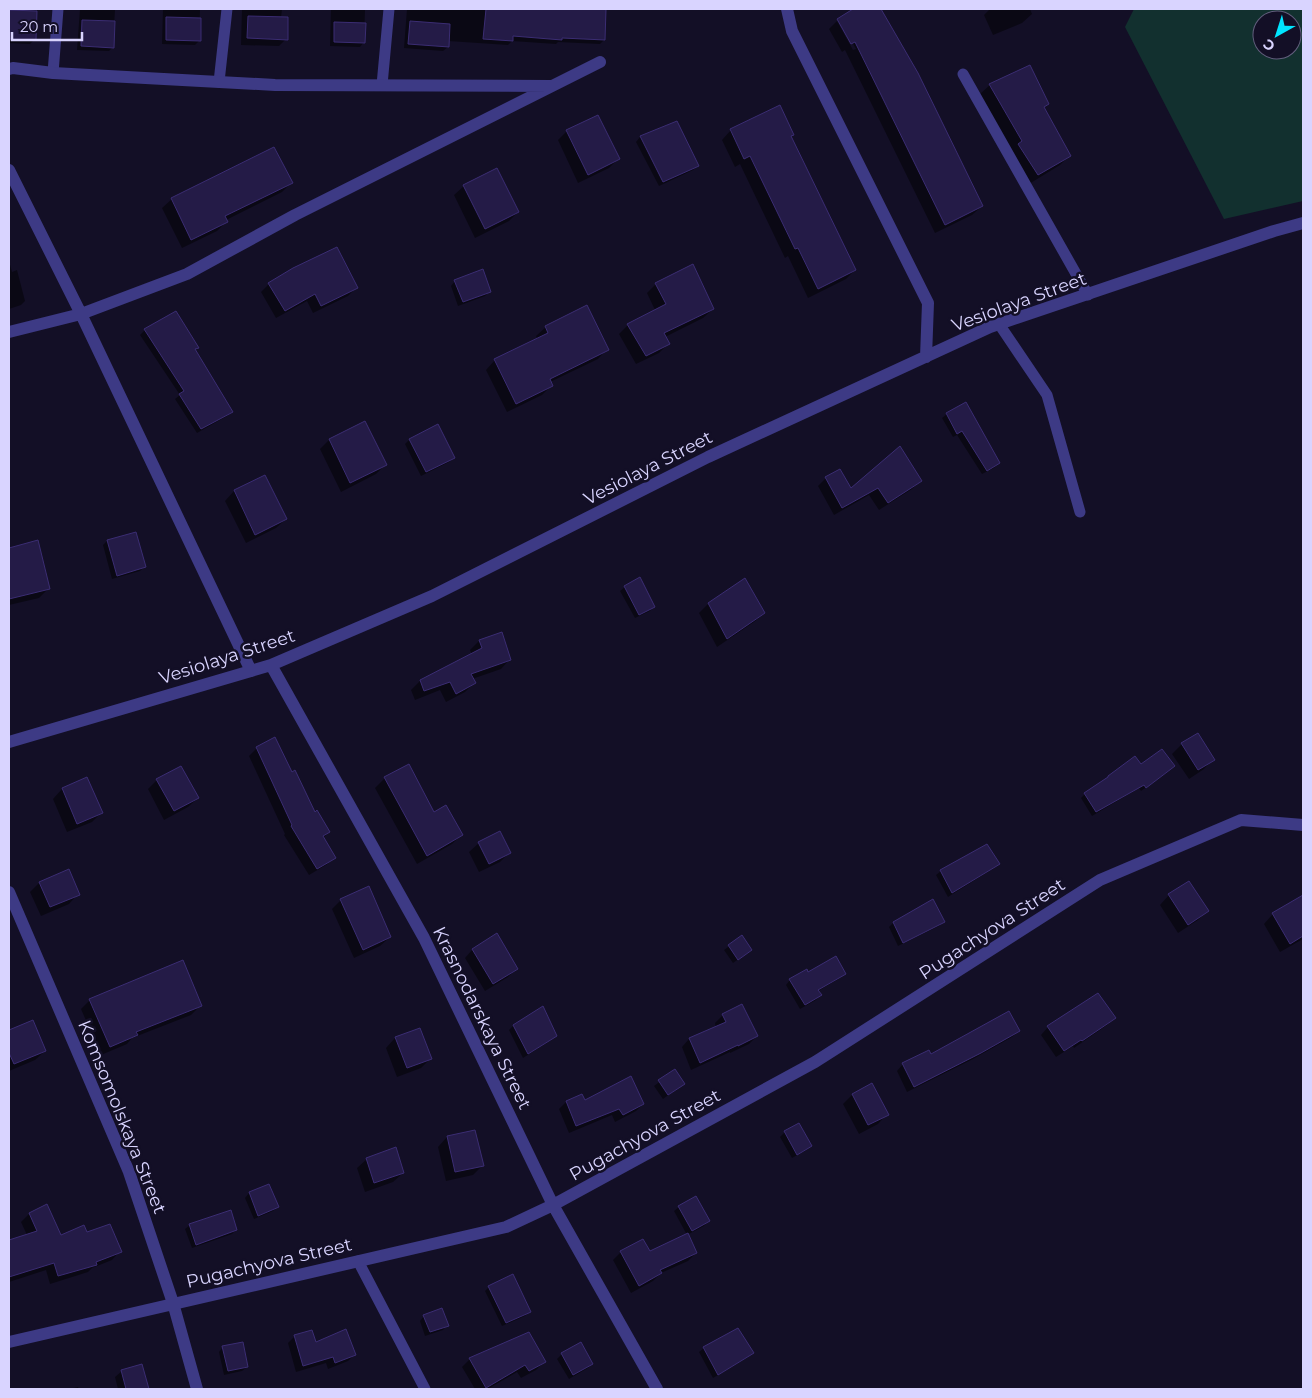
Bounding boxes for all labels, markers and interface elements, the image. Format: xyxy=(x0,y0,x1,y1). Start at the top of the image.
scale bar xyxy=(12,10,82,42)
north arrow xyxy=(1252,10,1302,60)
text: 20 m xyxy=(20,17,58,36)
text: С xyxy=(1259,35,1278,55)
street label: Vesiolaya Street xyxy=(949,267,1089,337)
street label: Vesiolaya Street xyxy=(580,426,716,510)
street label: Vesiolaya Street xyxy=(156,625,298,689)
street label: Pugachyova Street xyxy=(915,874,1069,984)
street label: Krasnodarskaya Street xyxy=(428,923,536,1113)
street label: Komsomolskaya Street xyxy=(73,1017,171,1217)
street label: Pugachyova Street xyxy=(566,1084,724,1186)
street label: Pugachyova Street xyxy=(184,1233,354,1293)

